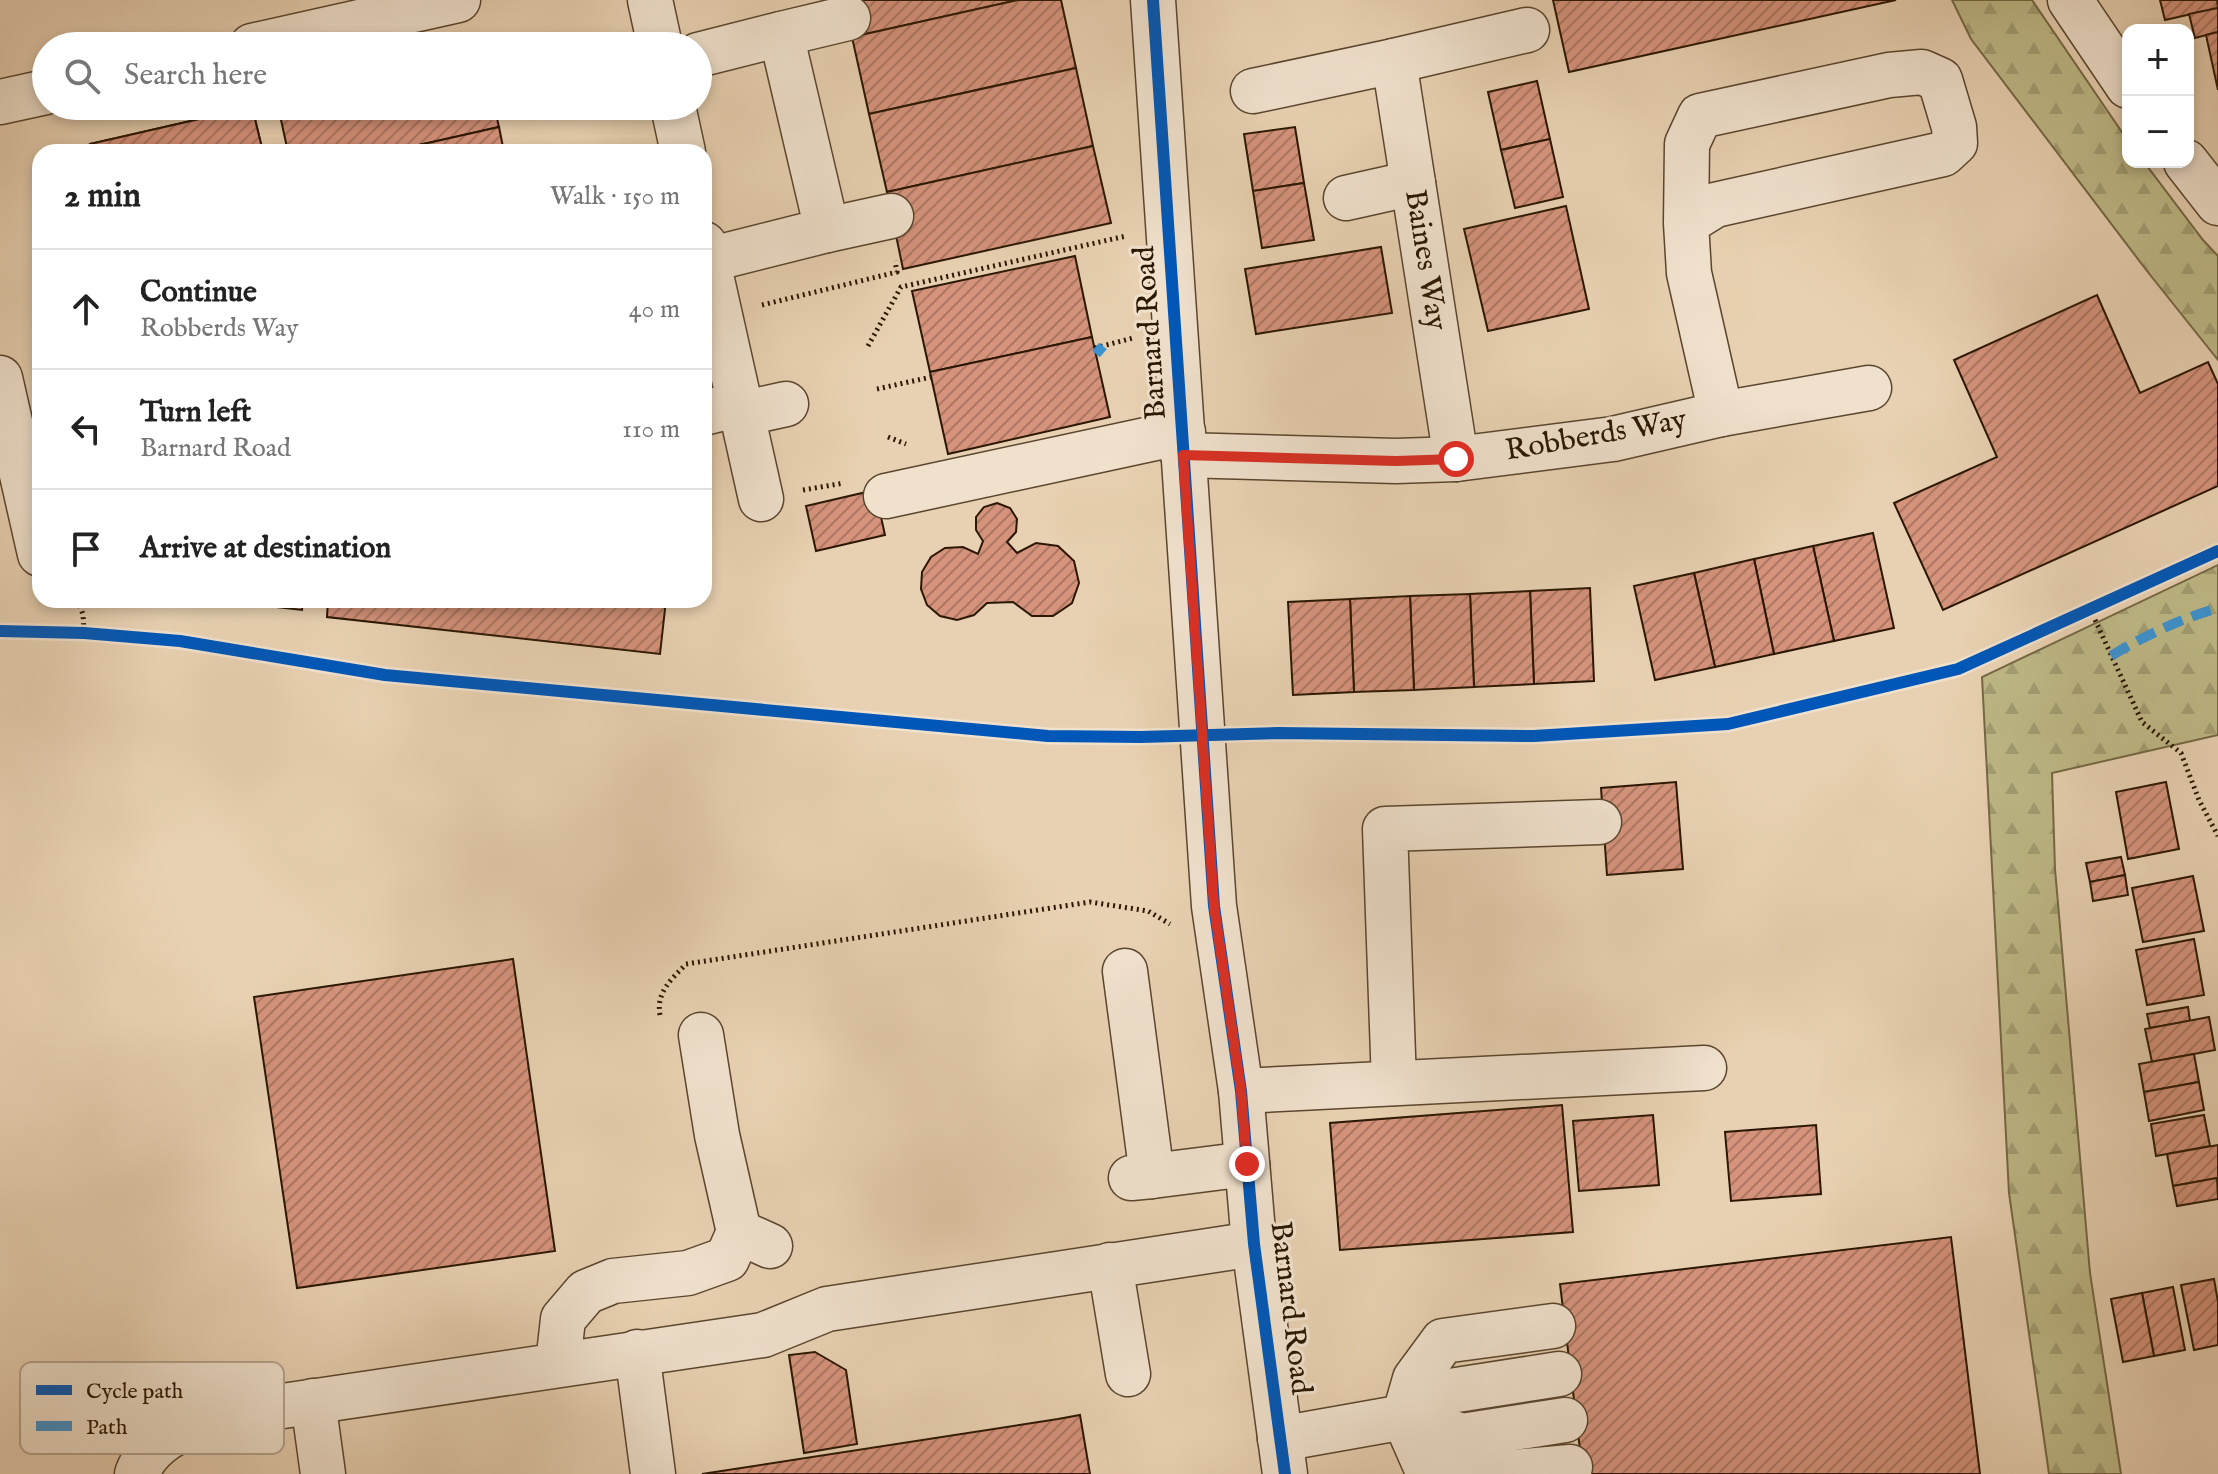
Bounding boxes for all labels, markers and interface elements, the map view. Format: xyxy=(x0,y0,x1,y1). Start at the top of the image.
map controls xyxy=(2122,24,2194,168)
button: + xyxy=(2122,24,2194,96)
search box xyxy=(32,32,712,120)
icon: search xyxy=(60,54,104,98)
text: Search here xyxy=(124,57,267,95)
button: − xyxy=(2122,96,2194,168)
text: 2 min xyxy=(64,175,141,218)
text: Walk · 150 m xyxy=(550,180,680,213)
street label: Baines Way xyxy=(1395,187,1455,333)
street label: Barnard Road xyxy=(1126,244,1176,421)
text: Continue xyxy=(140,274,257,312)
icon: ahead xyxy=(64,287,108,331)
text: 40 m xyxy=(629,293,680,326)
text: Robberds Way xyxy=(140,312,299,345)
text: Turn left xyxy=(140,394,251,432)
street label: Robberds Way xyxy=(1503,401,1690,471)
icon: left xyxy=(64,407,108,451)
text: 110 m xyxy=(622,413,680,446)
text: Barnard Road xyxy=(140,432,291,465)
route start xyxy=(1438,441,1474,477)
icon: arrive xyxy=(64,527,108,571)
text: Arrive at destination xyxy=(140,530,391,568)
route end xyxy=(1229,1146,1265,1182)
street label: Barnard Road xyxy=(1261,1219,1320,1398)
legend xyxy=(20,1362,284,1454)
text: Cycle path xyxy=(86,1378,183,1406)
text: Path xyxy=(86,1414,128,1442)

